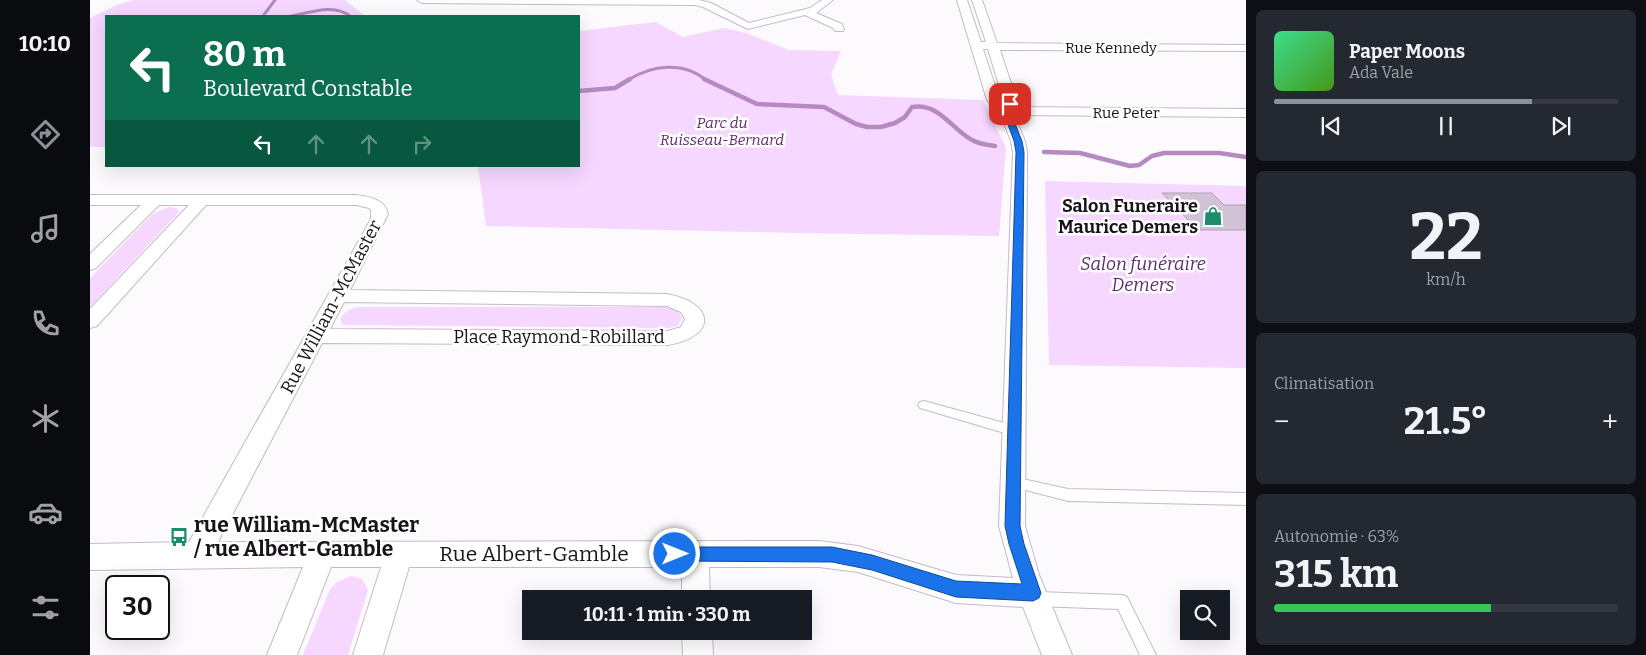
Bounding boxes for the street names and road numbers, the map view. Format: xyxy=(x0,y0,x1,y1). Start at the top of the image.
street label: Rue Kennedy xyxy=(1065,39,1157,57)
street label: Rue Peter xyxy=(1092,104,1160,122)
street label: Rue William-McMaster xyxy=(276,217,386,397)
street label: Place Raymond-Robillard xyxy=(453,326,665,348)
street label: Rue Albert-Gamble xyxy=(439,541,629,567)

